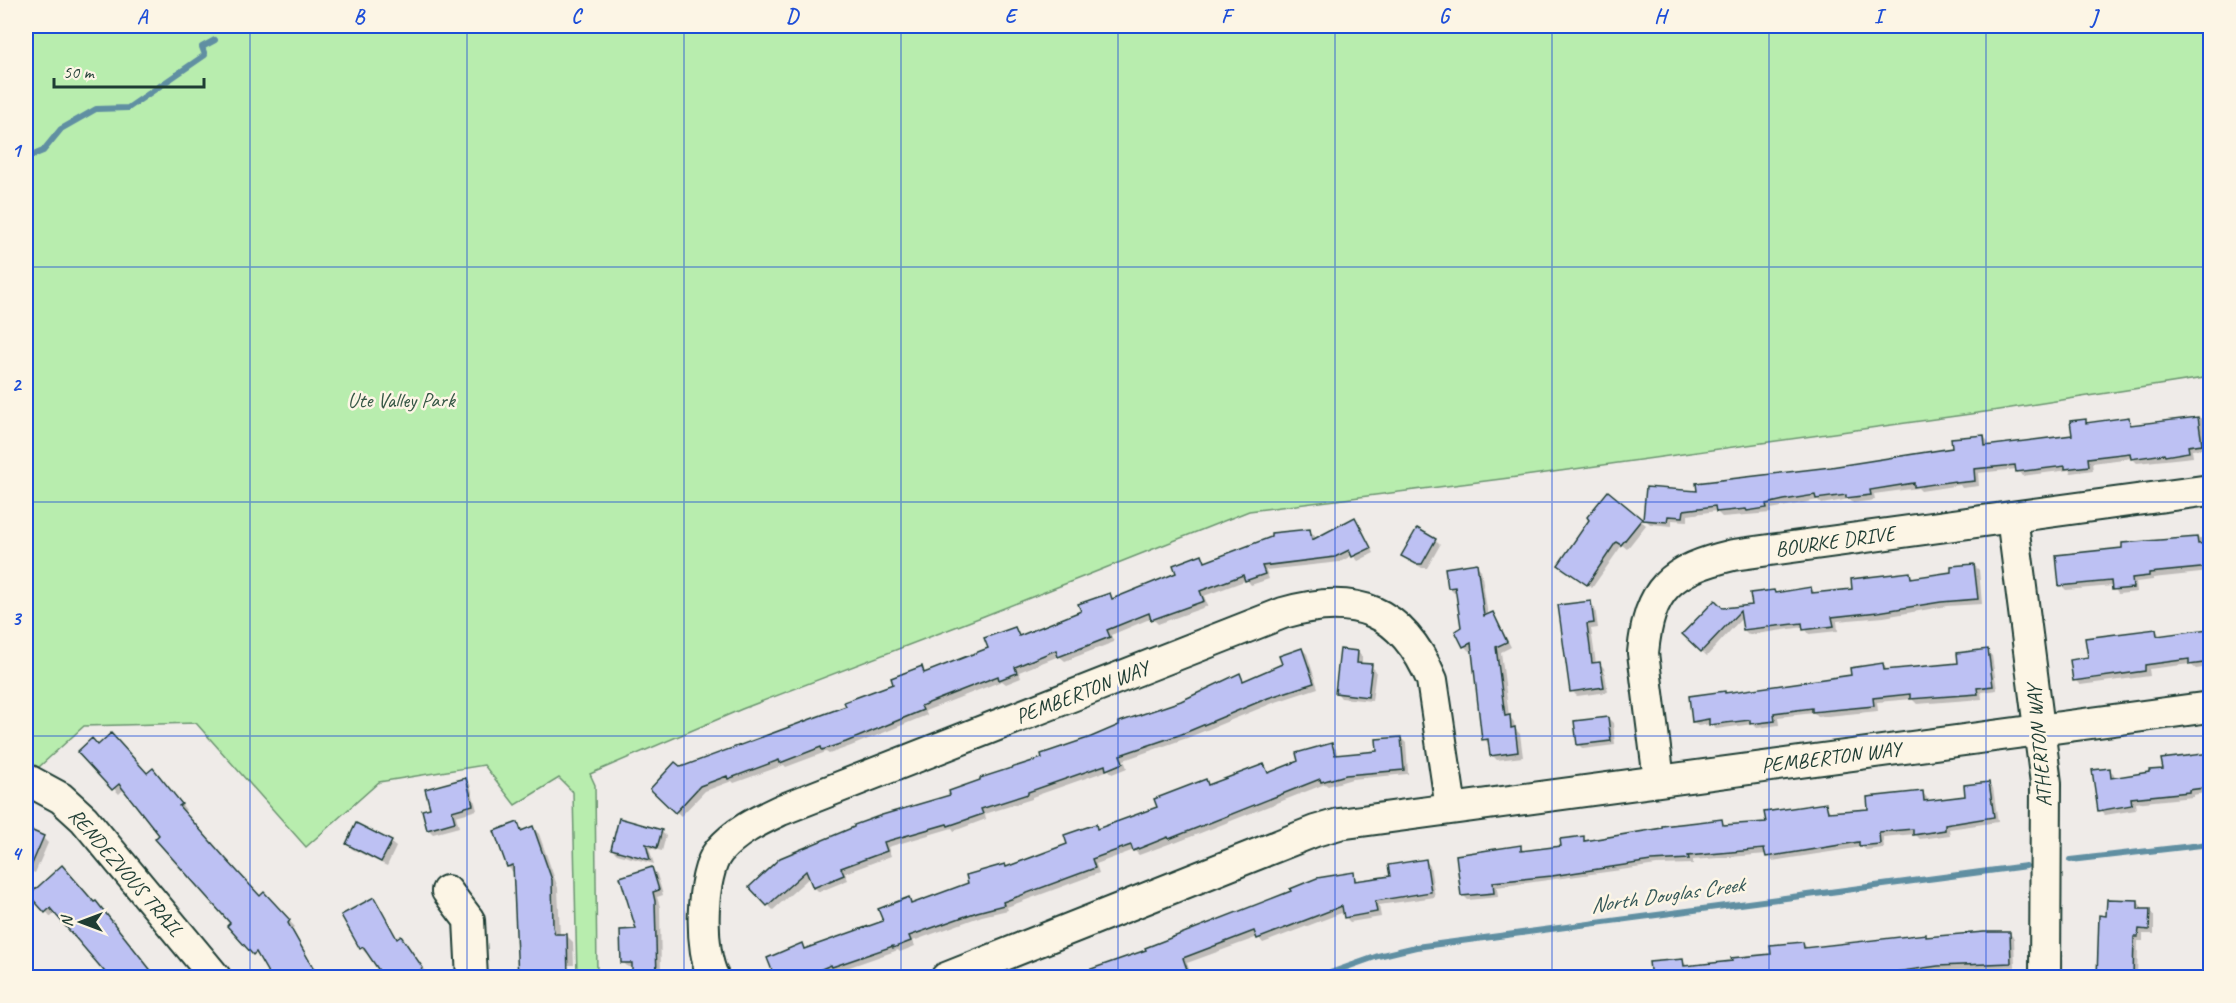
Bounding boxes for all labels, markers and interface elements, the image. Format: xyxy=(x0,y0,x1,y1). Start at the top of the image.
text: A xyxy=(137,4,149,29)
text: B xyxy=(354,4,366,29)
text: C xyxy=(571,4,583,29)
text: D xyxy=(786,4,800,29)
text: E xyxy=(1005,4,1019,29)
text: F xyxy=(1221,4,1235,29)
text: G xyxy=(1439,4,1452,29)
text: H xyxy=(1654,4,1669,29)
text: I xyxy=(1874,4,1887,29)
text: J xyxy=(2089,4,2101,29)
scale bar xyxy=(54,51,204,89)
text: 50 m xyxy=(63,61,96,83)
text: 1 xyxy=(12,138,23,163)
text: 2 xyxy=(12,372,23,397)
park label: Ute Valley Park xyxy=(347,387,456,413)
street label: BOURKE DRIVE xyxy=(1773,519,1899,562)
text: 3 xyxy=(12,606,23,631)
street label: PEMBERTON WAY xyxy=(1012,653,1155,729)
street label: ATHERTON WAY xyxy=(2020,679,2057,808)
street label: PEMBERTON WAY xyxy=(1760,735,1906,778)
street label: RENDEZVOUS TRAIL xyxy=(64,803,188,941)
text: 4 xyxy=(12,841,24,866)
water label: North Douglas Creek xyxy=(1588,870,1749,920)
north arrow xyxy=(51,892,111,952)

